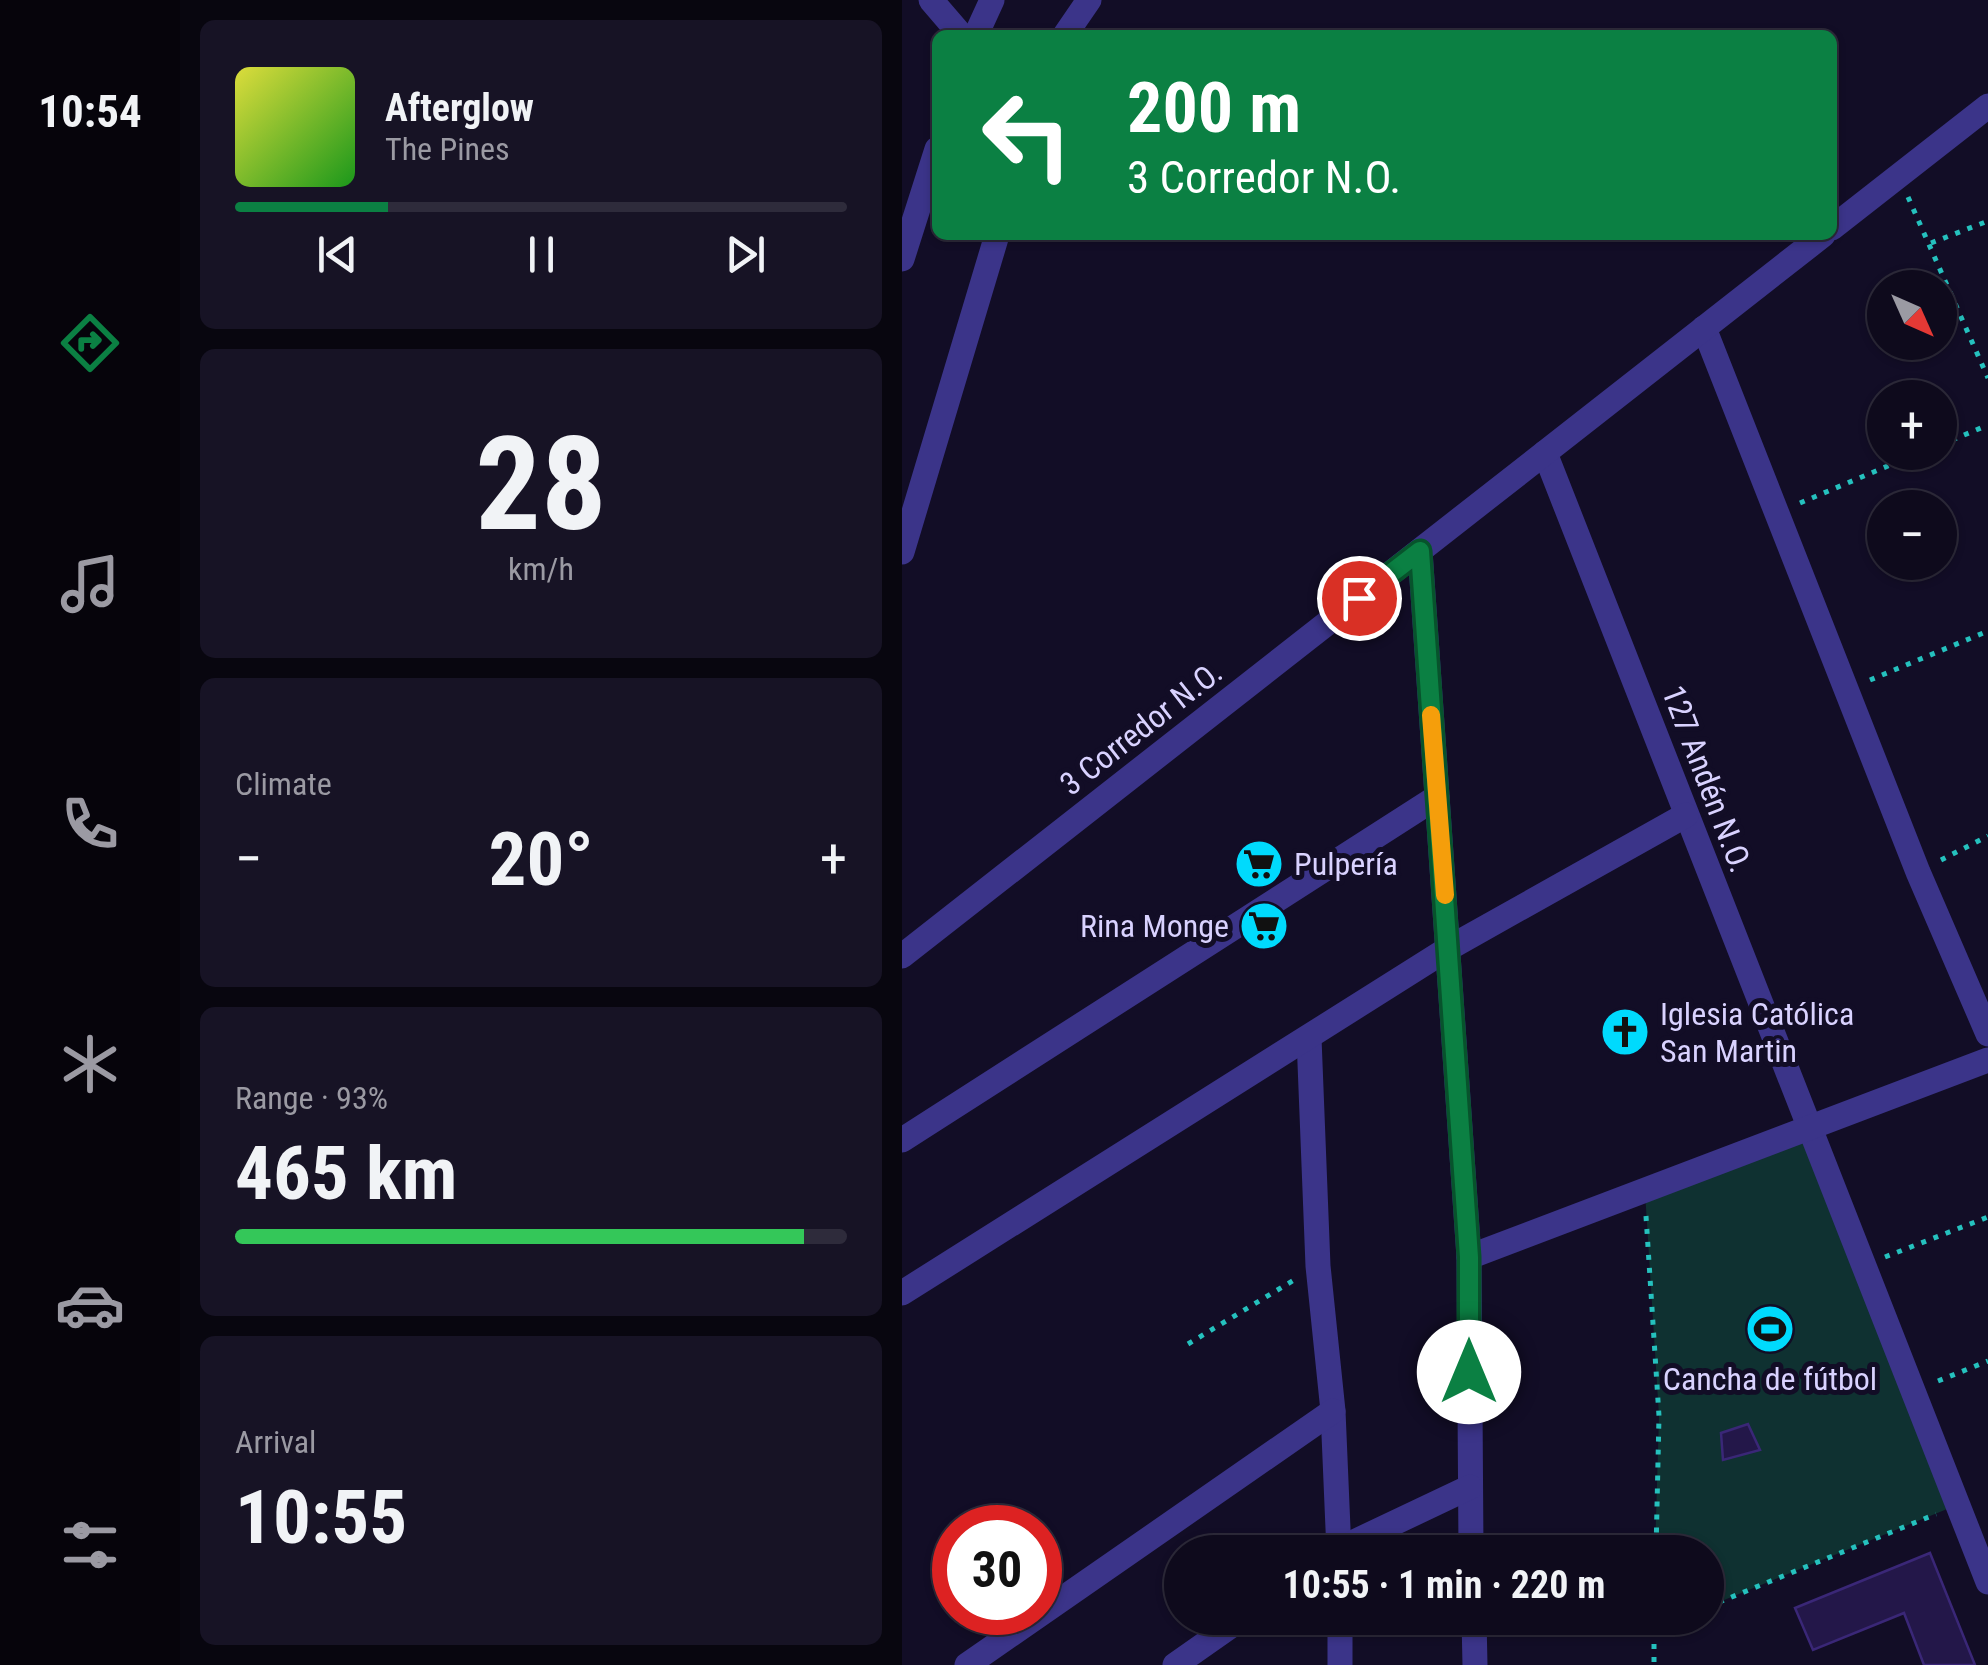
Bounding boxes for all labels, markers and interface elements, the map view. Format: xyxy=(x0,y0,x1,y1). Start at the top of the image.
text: 200 m xyxy=(1127,67,1301,149)
icon: left xyxy=(962,70,1092,200)
text: 10:54 xyxy=(38,85,142,138)
text: Afterglow xyxy=(385,86,534,130)
text: The Pines xyxy=(385,130,510,168)
text: 3 Corredor N.O. xyxy=(1127,151,1401,204)
icon: previous xyxy=(310,227,365,282)
icon: pause xyxy=(514,227,569,282)
icon: next xyxy=(718,227,773,282)
north arrow xyxy=(1867,270,1957,360)
map controls xyxy=(1867,270,1957,580)
icon: directions xyxy=(55,308,125,378)
button: + xyxy=(1867,380,1957,470)
text: 28 xyxy=(475,408,607,561)
button: − xyxy=(1867,490,1957,580)
icon: music xyxy=(55,549,125,619)
text: km/h xyxy=(508,550,574,588)
pin xyxy=(1317,556,1402,641)
icon: arrive xyxy=(1332,571,1387,626)
street label: 3 Corredor N.O. xyxy=(1053,653,1229,803)
street label: 127 Andén N.O. xyxy=(1654,680,1760,878)
text: Climate xyxy=(235,765,332,803)
icon: phone xyxy=(55,789,125,859)
text: 20° xyxy=(489,815,594,903)
text: − xyxy=(235,827,263,891)
text: + xyxy=(820,827,847,891)
supermarket icon: Pulpería xyxy=(1233,838,1285,890)
place label: Pulpería xyxy=(1294,845,1398,883)
supermarket icon: Rina Monge xyxy=(1238,900,1290,952)
place label: Rina Monge xyxy=(1080,907,1229,945)
place label: Iglesia Católica San Martin xyxy=(1660,995,1854,1070)
church icon: Iglesia Católica San Martin xyxy=(1599,1006,1651,1058)
icon: climate xyxy=(55,1029,125,1099)
text: Range · 93% xyxy=(235,1079,388,1117)
text: 465 km xyxy=(235,1129,457,1217)
icon: car xyxy=(55,1270,125,1340)
sports icon: Cancha de fútbol xyxy=(1744,1303,1796,1355)
position arrow xyxy=(1417,1320,1521,1424)
place label: Cancha de fútbol xyxy=(1663,1360,1877,1398)
text: Arrival xyxy=(235,1423,316,1461)
text: 10:55 xyxy=(235,1473,407,1561)
speed limit sign: 30 xyxy=(932,1505,1062,1635)
icon: filters xyxy=(55,1510,125,1580)
text: 10:55 · 1 min · 220 m xyxy=(1283,1563,1605,1607)

